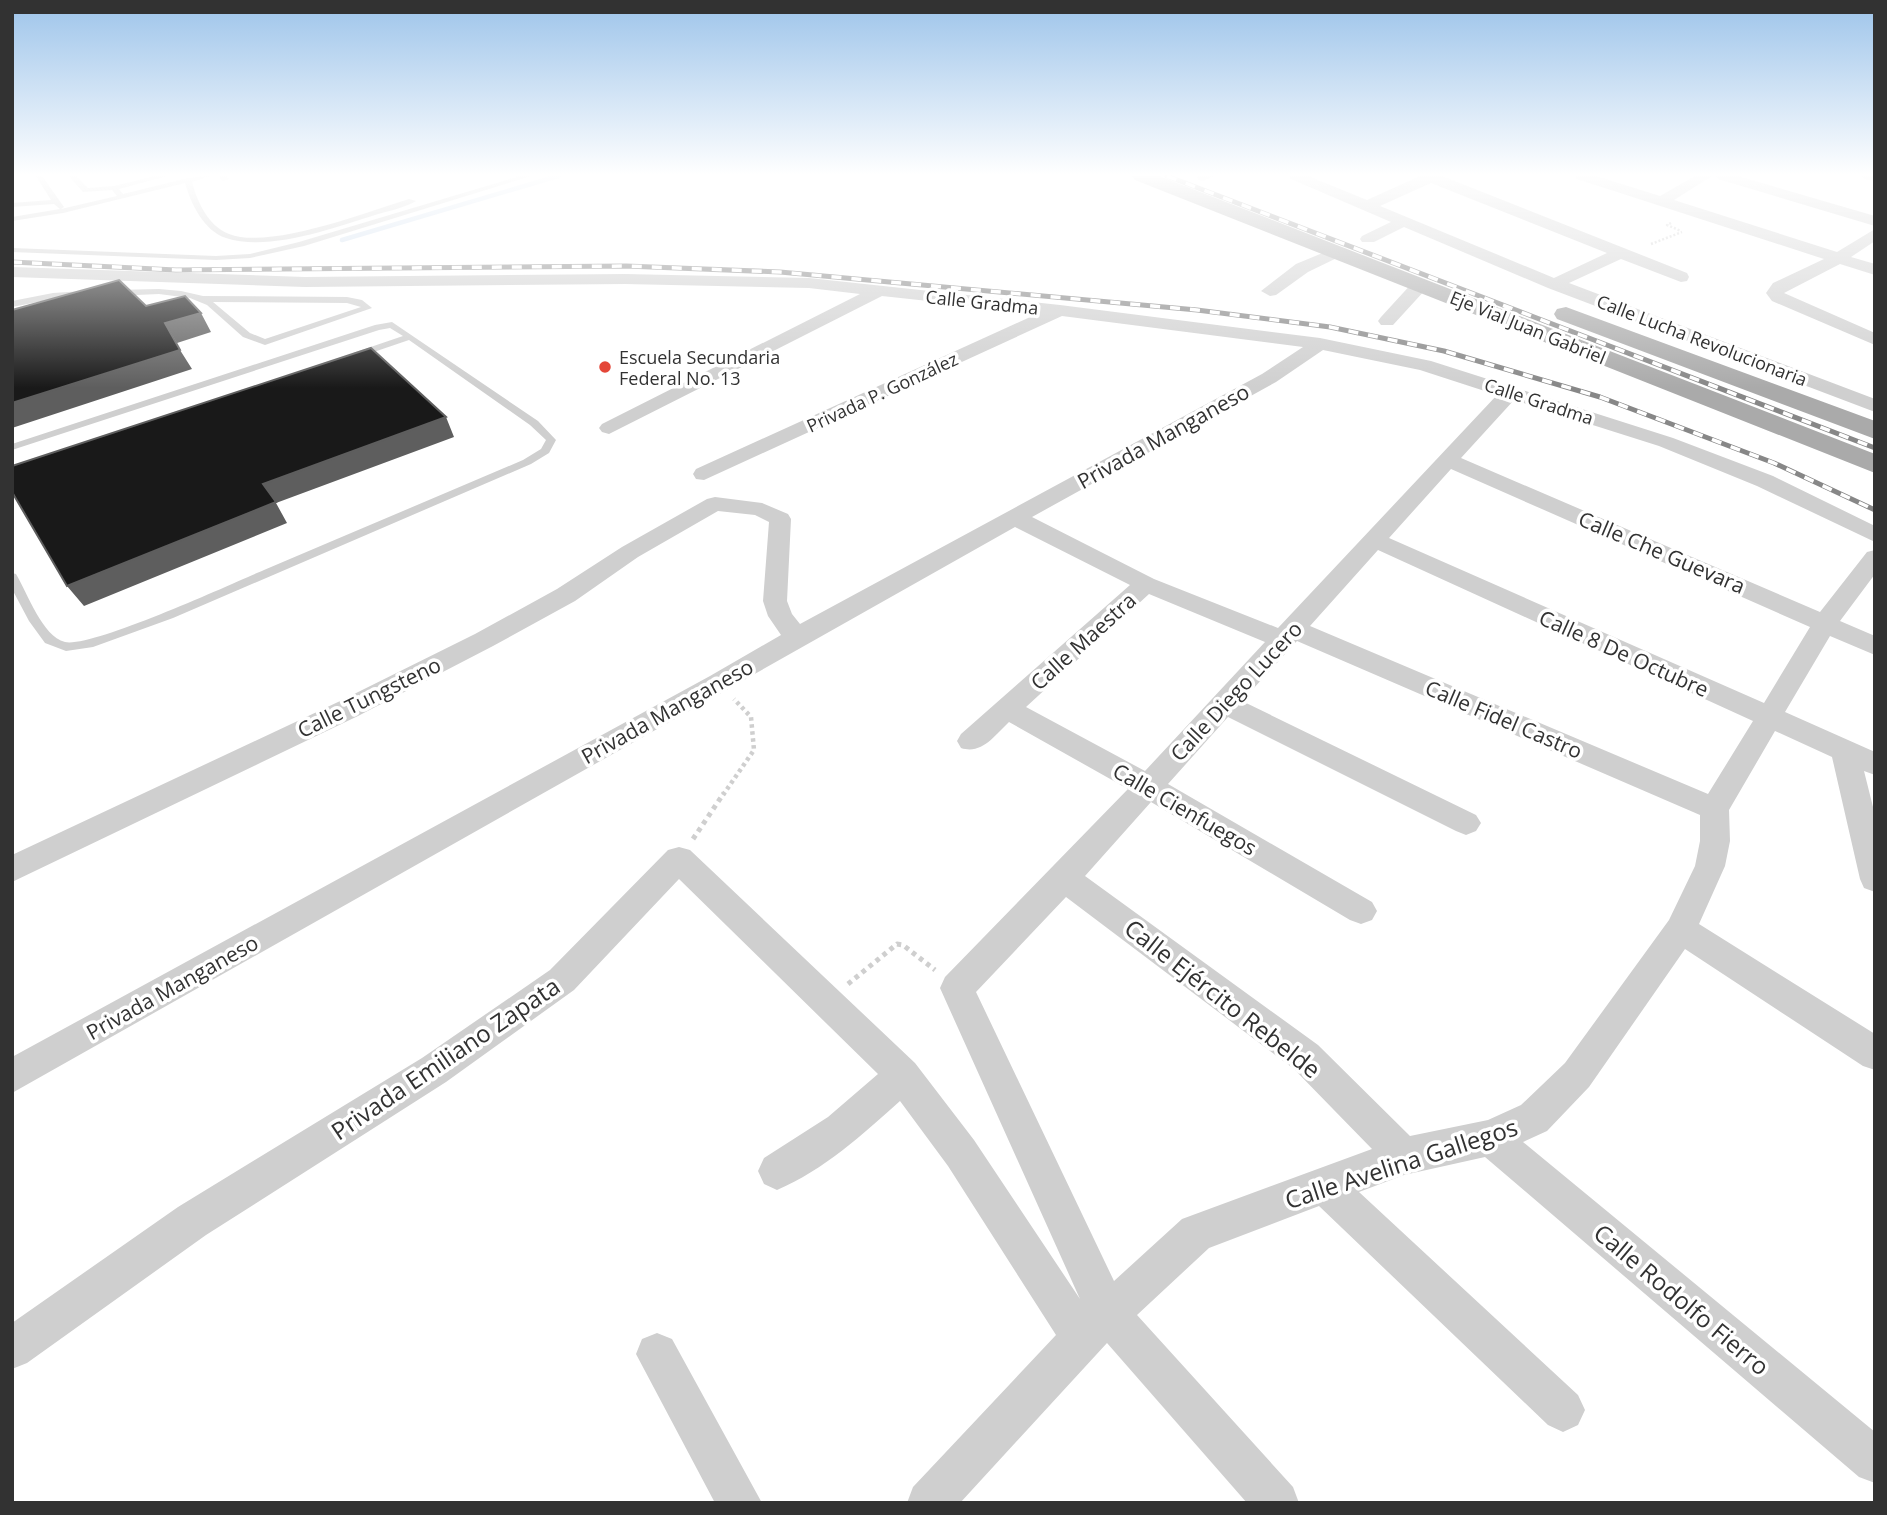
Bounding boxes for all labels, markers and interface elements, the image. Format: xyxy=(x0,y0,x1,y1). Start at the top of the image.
street label: Calle Gradma xyxy=(924,284,1040,320)
street label: Eje Vial Juan Gabriel xyxy=(1447,285,1609,369)
street label: Calle Lucha Revolucionaria xyxy=(1593,289,1811,391)
place label: Escuela Secundaria Federal No. 13 xyxy=(619,345,780,390)
street label: Privada P. González xyxy=(803,346,961,438)
marker: Escuela Secundaria Federal No. 13 xyxy=(597,359,613,375)
street label: Calle Gradma xyxy=(1481,372,1597,430)
street label: Privada Manganeso xyxy=(1072,377,1254,495)
street label: Calle Che Guevara xyxy=(1574,504,1750,600)
street label: Calle Maestra xyxy=(1024,586,1142,696)
street label: Calle 8 De Octubre xyxy=(1535,603,1713,703)
street label: Calle Diego Lucero xyxy=(1164,615,1308,767)
street label: Calle Tungsteno xyxy=(293,650,445,744)
street label: Privada Manganeso xyxy=(576,652,758,770)
street label: Calle Fidel Castro xyxy=(1421,673,1587,765)
street label: Calle Cienfuegos xyxy=(1108,756,1262,862)
street label: Calle Ejército Rebelde xyxy=(1118,911,1328,1085)
street label: Privada Manganeso xyxy=(81,928,263,1046)
street label: Privada Emiliano Zapata xyxy=(324,969,566,1147)
street label: Calle Avelina Gallegos xyxy=(1281,1110,1521,1216)
street label: Calle Rodolfo Fierro xyxy=(1587,1216,1777,1382)

